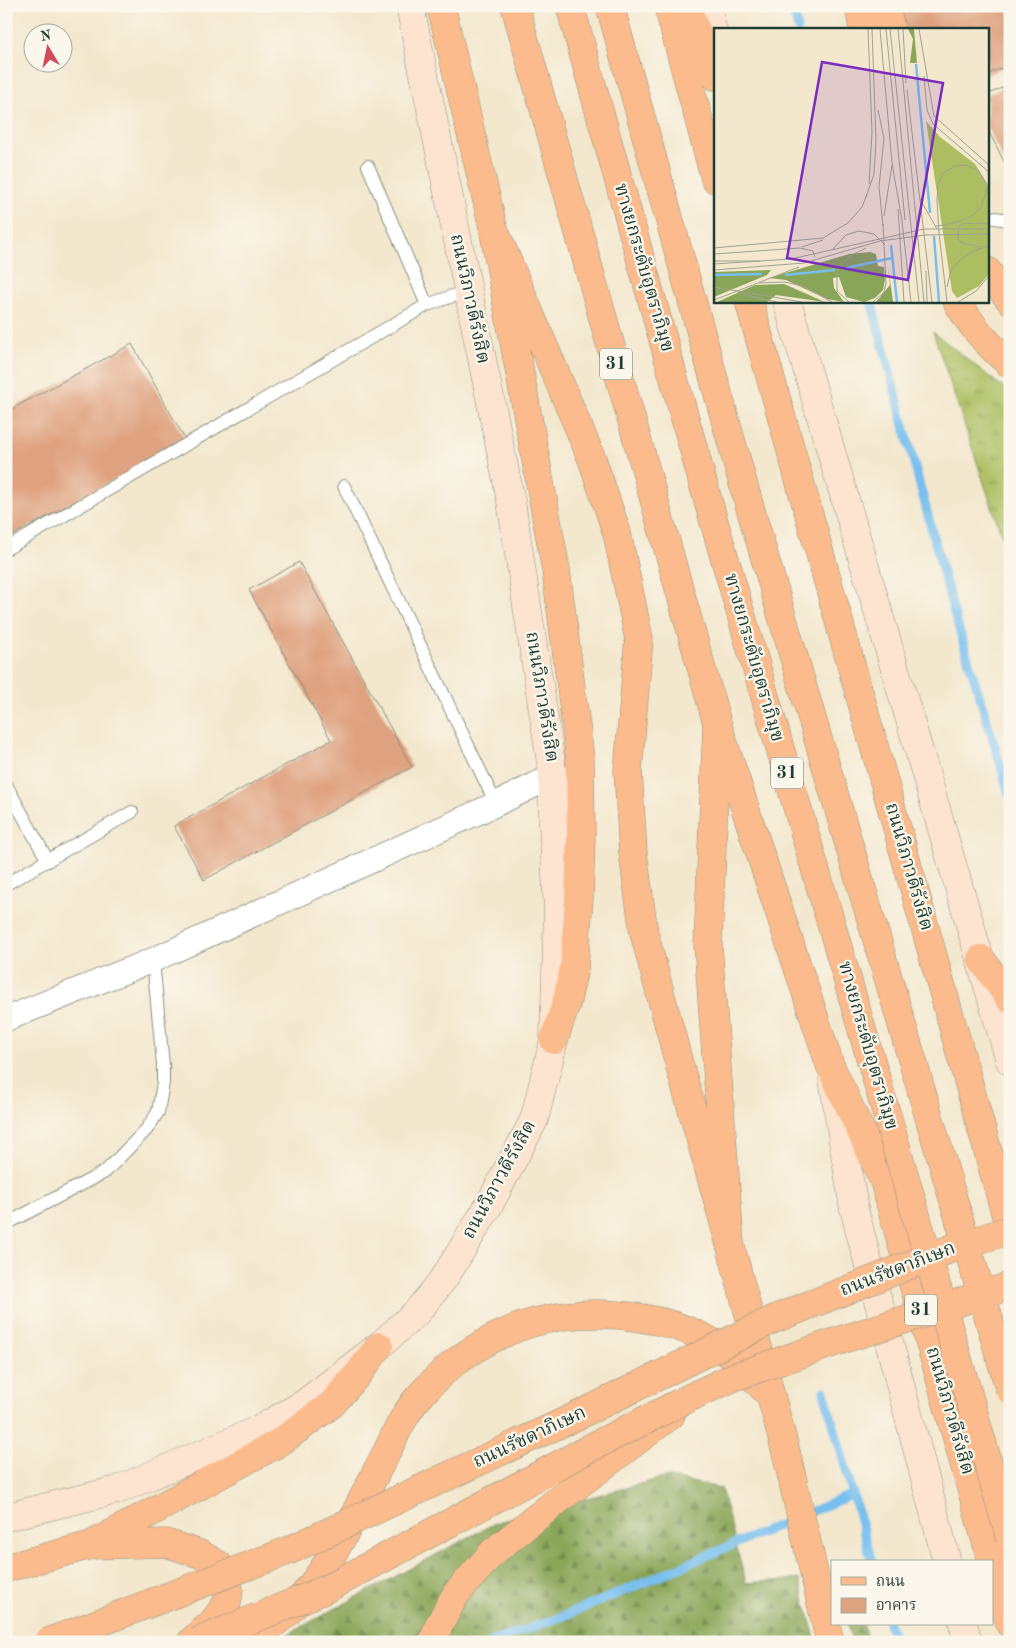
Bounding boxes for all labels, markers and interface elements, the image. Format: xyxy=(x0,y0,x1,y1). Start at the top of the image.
north arrow xyxy=(22,22,72,72)
text: N xyxy=(39,28,53,44)
inset map xyxy=(714,28,988,302)
street label: ทางยกระดับอุตราภิมุข xyxy=(609,181,678,355)
street label: ถนนวิภาวดีรังสิต xyxy=(446,232,494,366)
road number: 31 xyxy=(600,348,632,379)
street label: ทางยกระดับอุตราภิมุข xyxy=(719,571,788,745)
street label: ถนนวิภาวดีรังสิต xyxy=(521,630,563,764)
road number: 31 xyxy=(771,758,803,788)
street label: ถนนวิภาวดีรังสิต xyxy=(881,800,937,933)
street label: ทางยกระดับอุตราภิมุข xyxy=(833,959,902,1133)
street label: ถนนวิภาวดีรังสิต xyxy=(458,1117,540,1242)
street label: ถนนรัชดาภิเษก xyxy=(837,1237,958,1301)
road number: 31 xyxy=(905,1294,937,1326)
street label: ถนนวิภาวดีรังสิต xyxy=(922,1344,978,1477)
street label: ถนนรัชดาภิเษก xyxy=(470,1402,589,1472)
legend xyxy=(831,1560,994,1626)
text: ถนน xyxy=(876,1575,905,1590)
text: อาคาร xyxy=(876,1599,916,1614)

